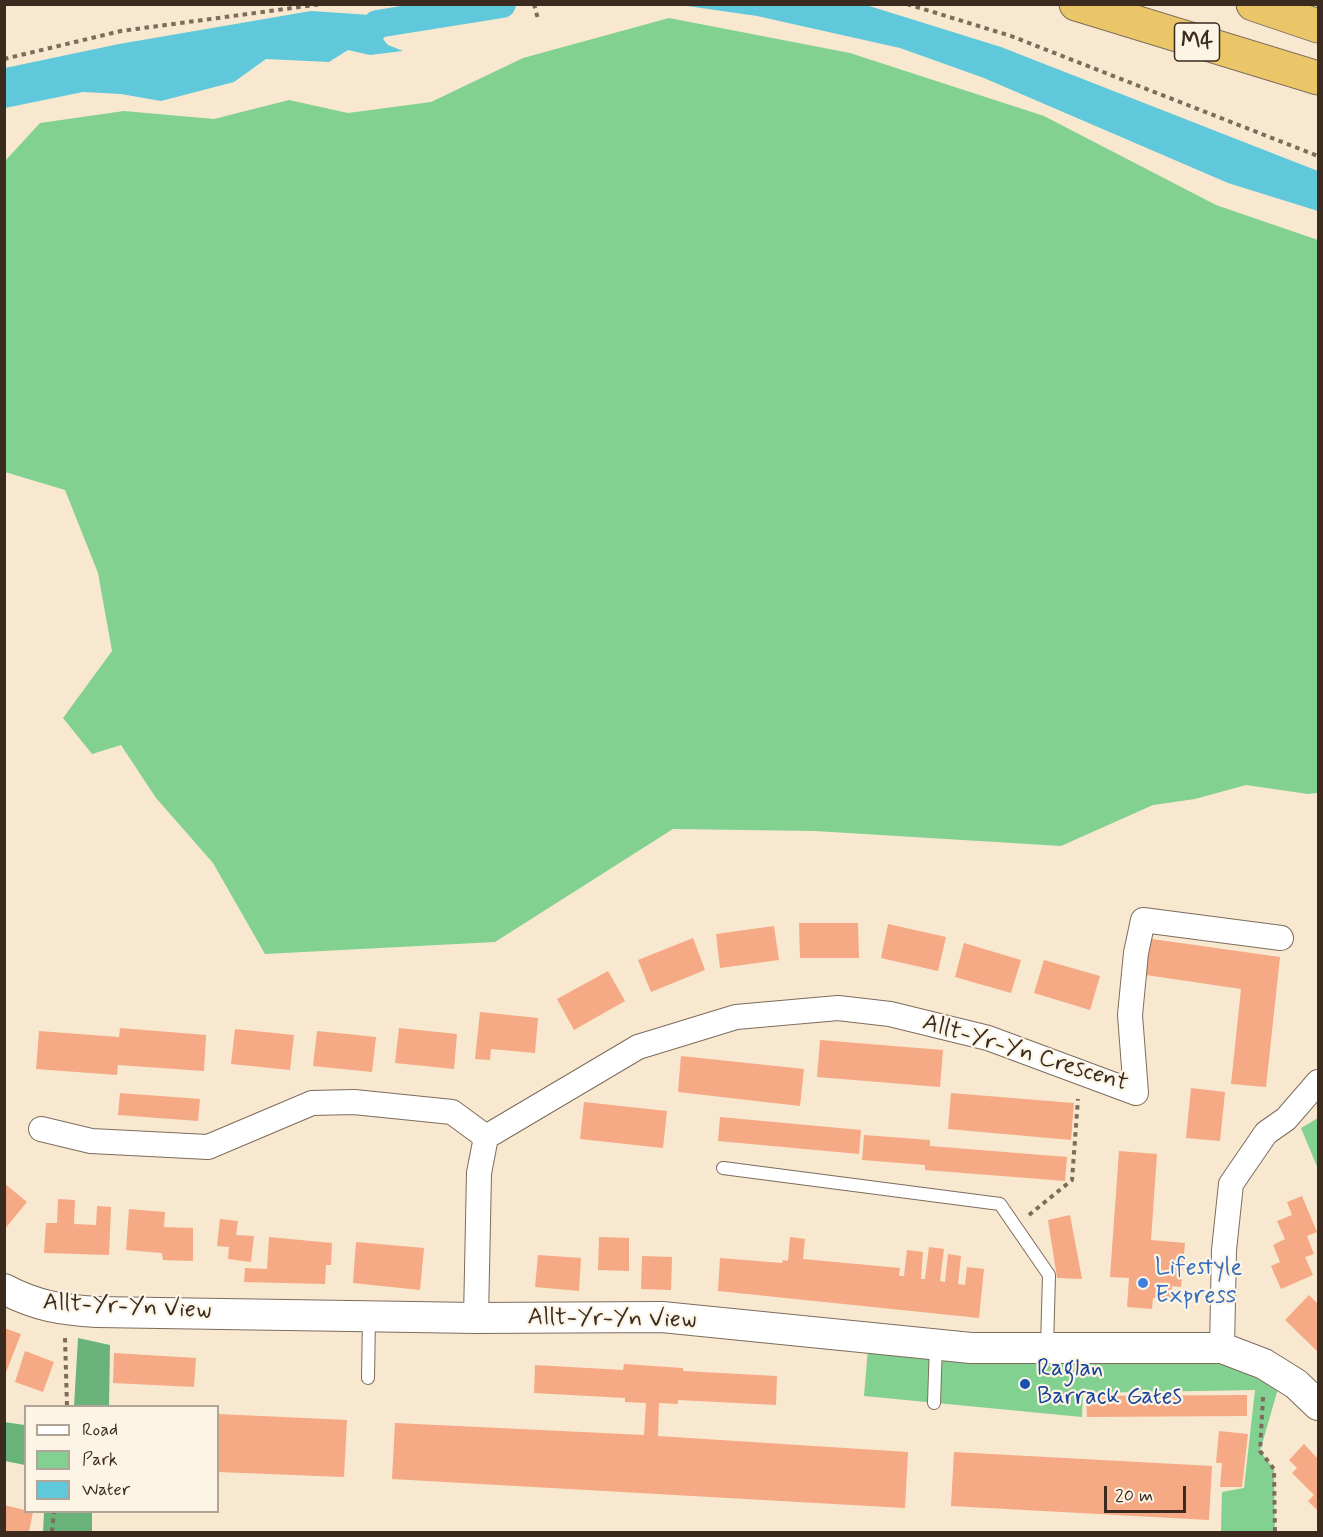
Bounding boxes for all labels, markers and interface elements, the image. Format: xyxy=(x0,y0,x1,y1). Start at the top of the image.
road number: M4 xyxy=(1174,23,1220,61)
street label: Allt-Yr-Yn Crescent xyxy=(919,1009,1131,1099)
place label: Lifestyle Express xyxy=(1155,1255,1242,1311)
marker: Lifestyle Express xyxy=(1136,1276,1150,1290)
street label: Allt-Yr-Yn View xyxy=(42,1289,212,1327)
street label: Allt-Yr-Yn View xyxy=(527,1304,697,1336)
place label: Raglan Barrack Gates xyxy=(1037,1356,1182,1412)
marker: Raglan Barrack Gates xyxy=(1018,1377,1032,1391)
legend xyxy=(24,1405,219,1513)
text: Road xyxy=(82,1418,118,1442)
text: Park xyxy=(82,1448,118,1472)
scale bar xyxy=(1107,1474,1190,1512)
text: Water xyxy=(82,1478,130,1502)
text: 20 m xyxy=(1115,1484,1153,1508)

